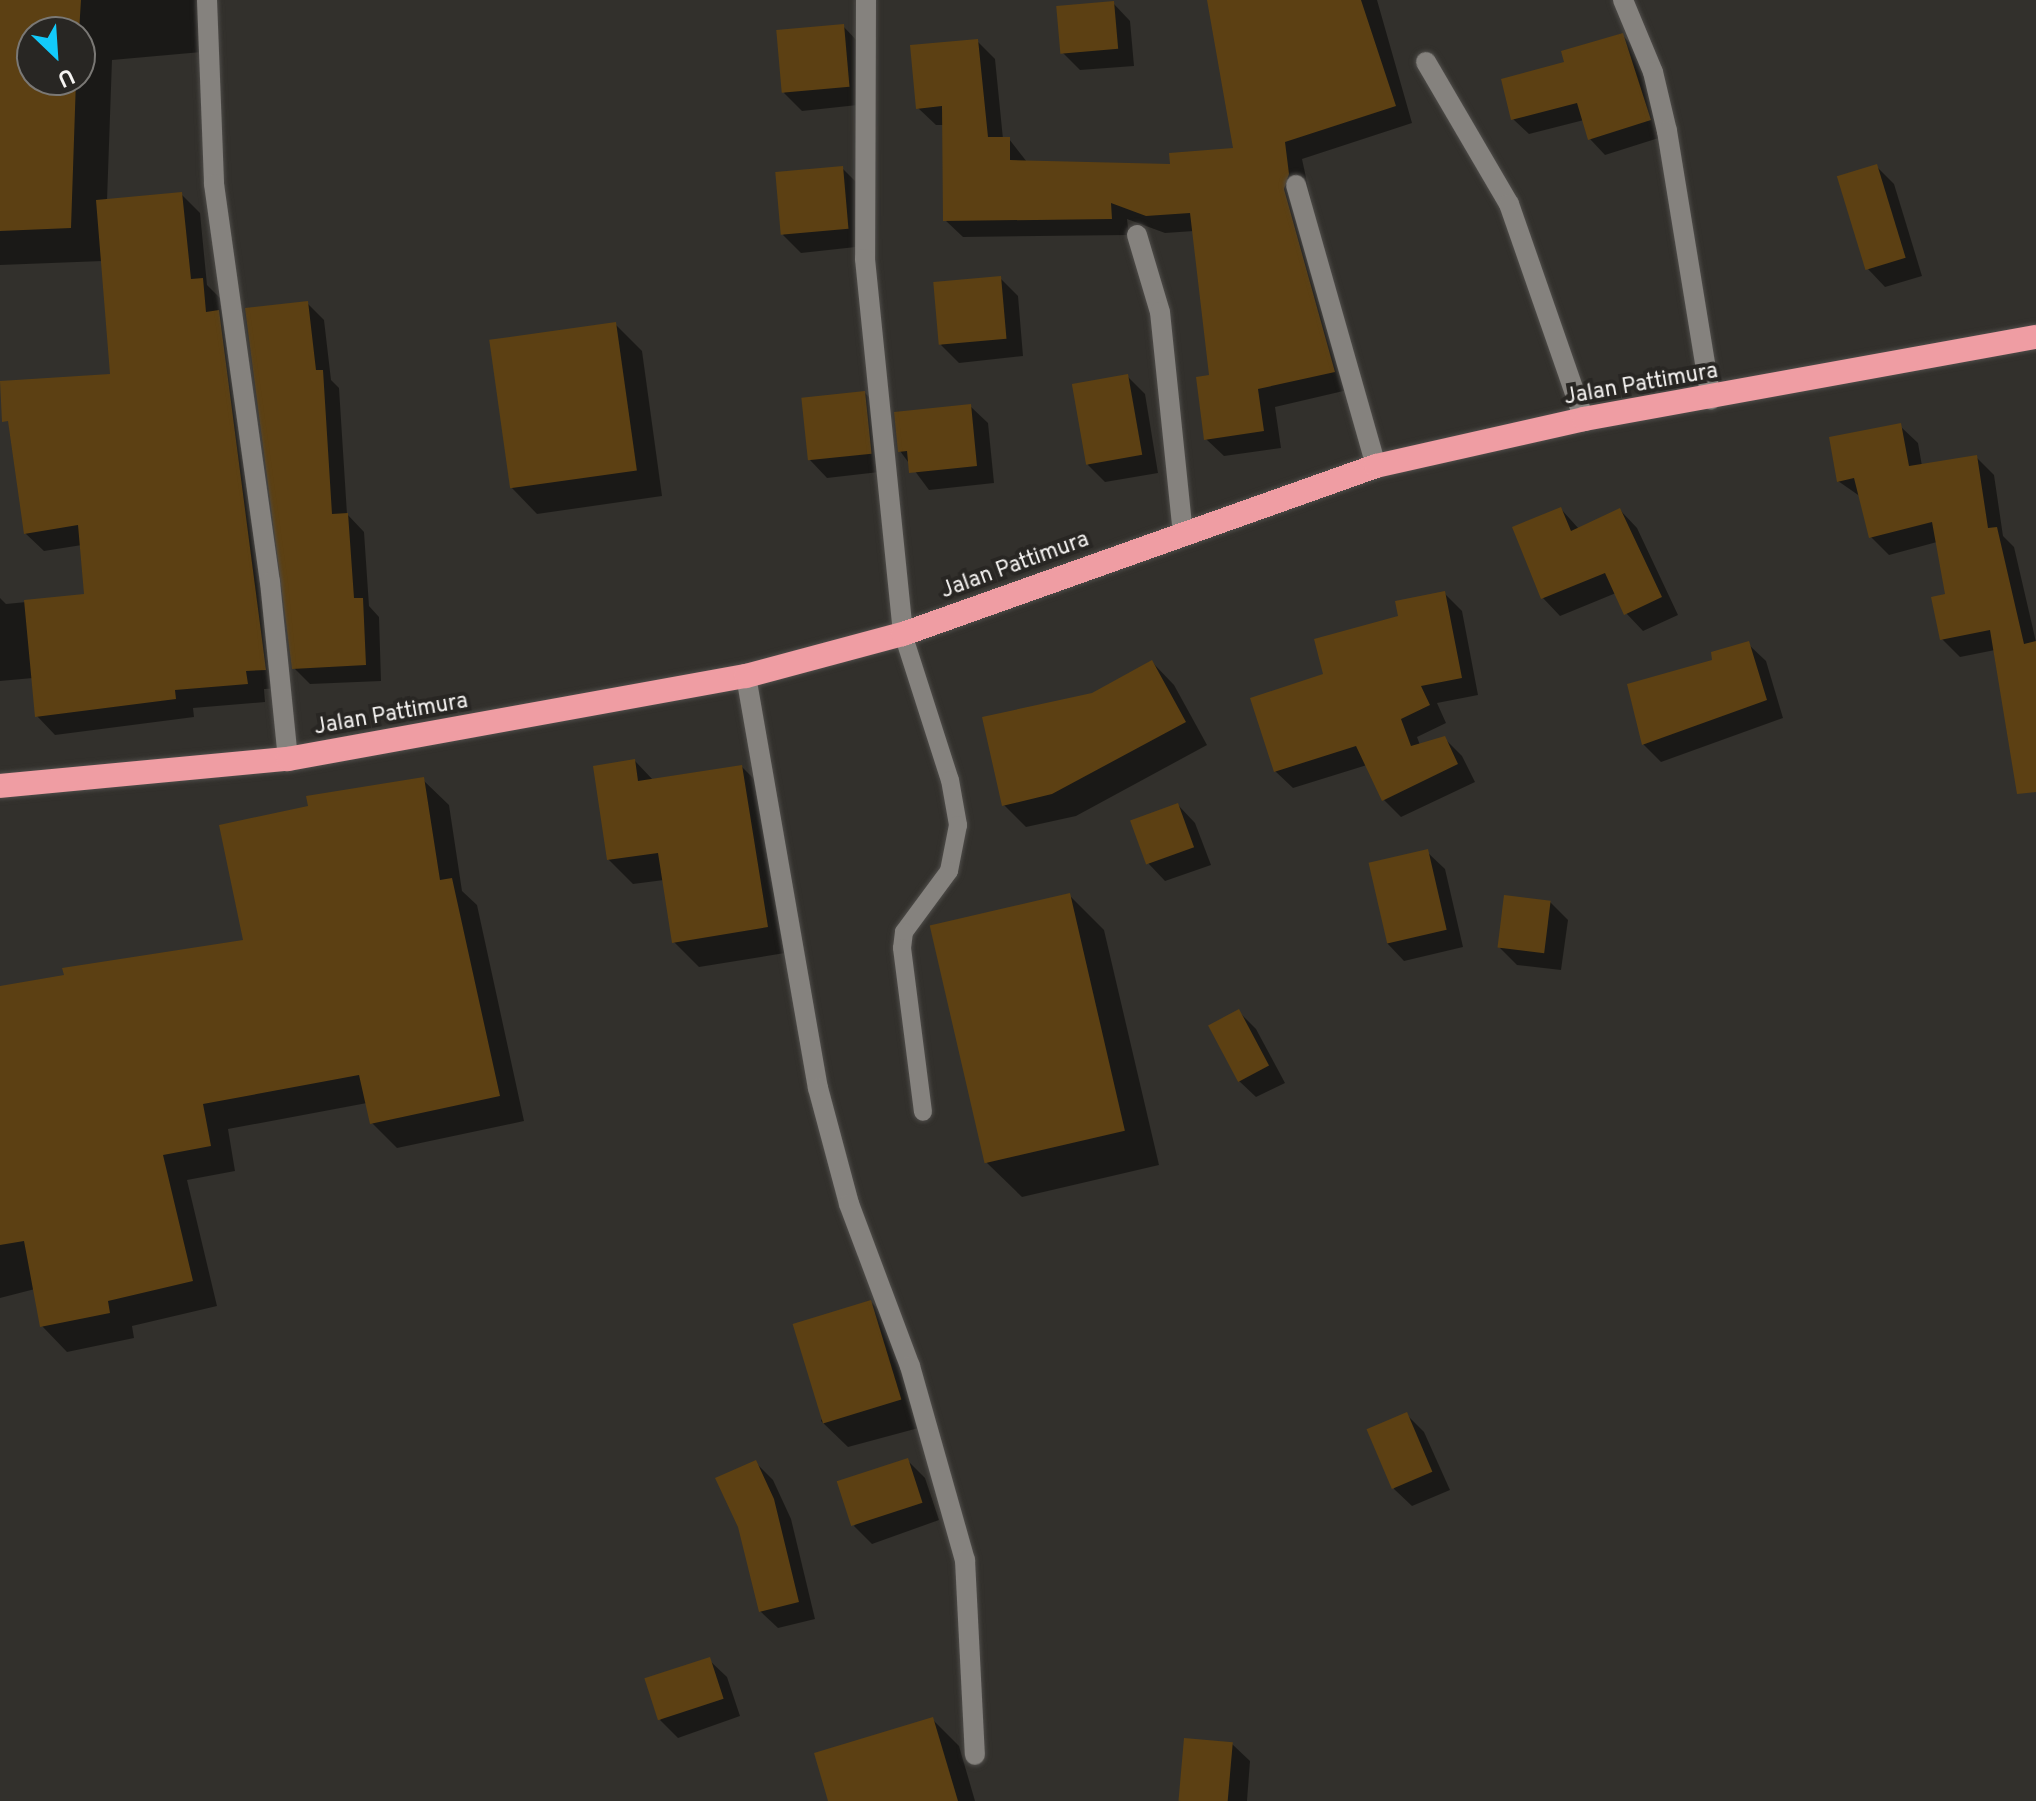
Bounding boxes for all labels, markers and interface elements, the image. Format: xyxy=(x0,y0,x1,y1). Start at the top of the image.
north arrow xyxy=(16,16,96,96)
text: U xyxy=(53,61,78,92)
street label: Jalan Pattimura xyxy=(1562,358,1720,412)
street label: Jalan Pattimura xyxy=(937,527,1093,605)
street label: Jalan Pattimura xyxy=(312,688,470,742)

